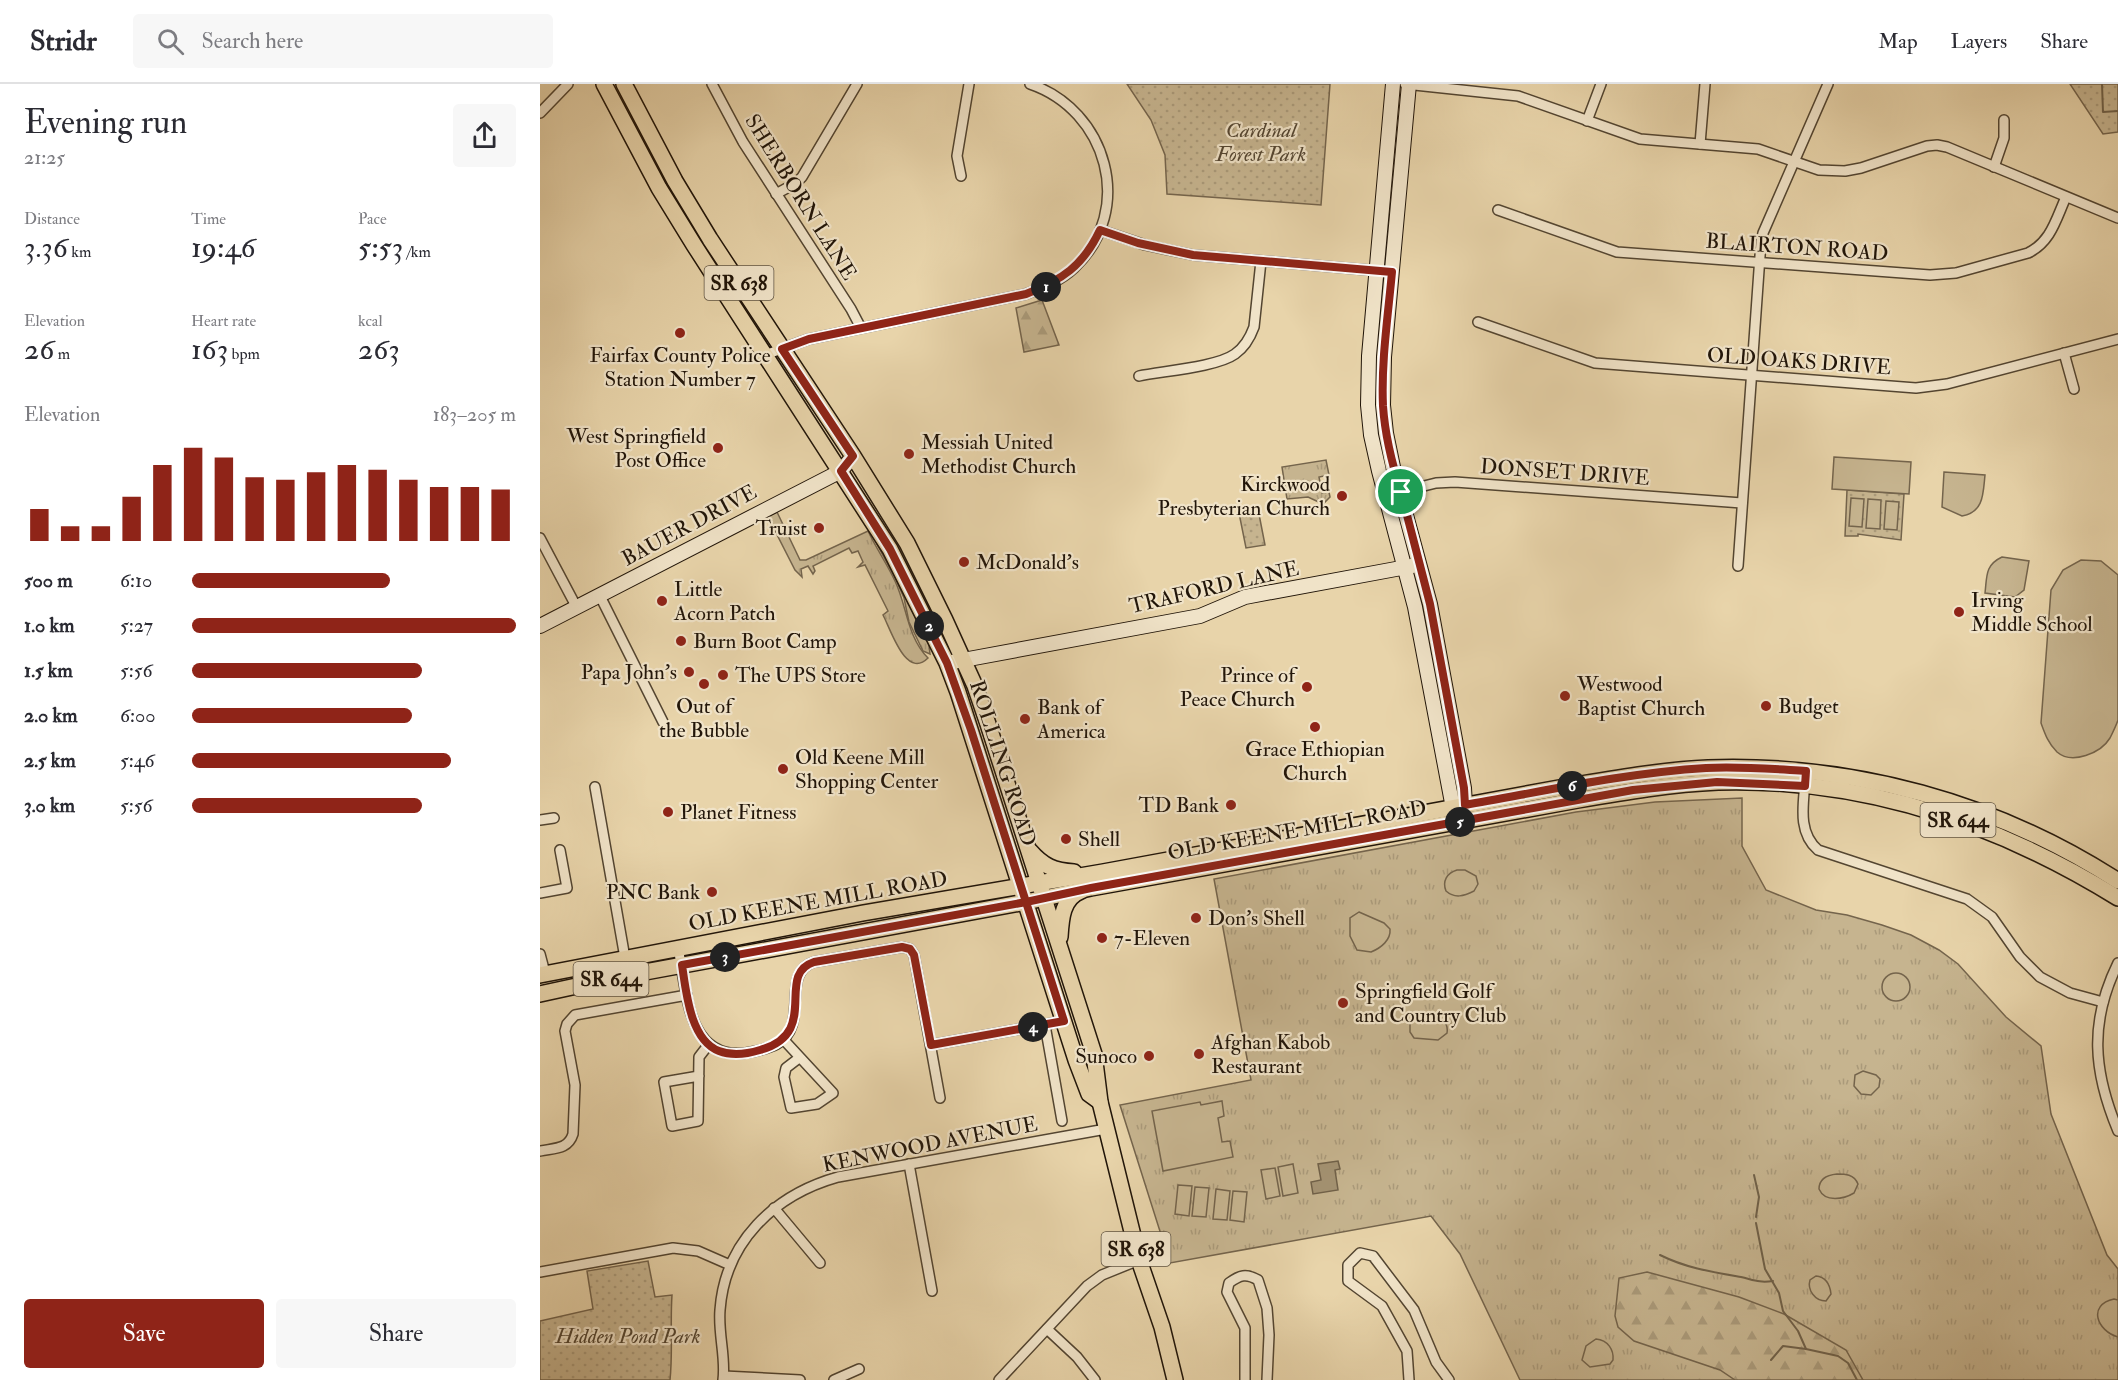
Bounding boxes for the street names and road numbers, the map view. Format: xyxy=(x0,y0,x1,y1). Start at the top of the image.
street label: SHERBORN LANE xyxy=(739,109,863,285)
street label: BLAIRTON ROAD xyxy=(1705,228,1889,267)
road number: SR 638 xyxy=(704,266,774,300)
street label: OLD OAKS DRIVE xyxy=(1706,342,1892,381)
street label: DONSET DRIVE xyxy=(1479,453,1651,492)
street label: BAUER DRIVE xyxy=(617,479,761,572)
street label: TRAFORD LANE xyxy=(1127,555,1302,620)
street label: ROLLING ROAD xyxy=(963,677,1042,850)
street label: OLD KEENE MILL ROAD xyxy=(1166,794,1429,867)
road number: SR 644 xyxy=(1920,803,1996,837)
street label: OLD KEENE MILL ROAD xyxy=(687,865,950,938)
road number: SR 644 xyxy=(574,962,649,996)
street label: KENWOOD AVENUE xyxy=(820,1110,1040,1179)
road number: SR 638 xyxy=(1102,1232,1170,1266)

